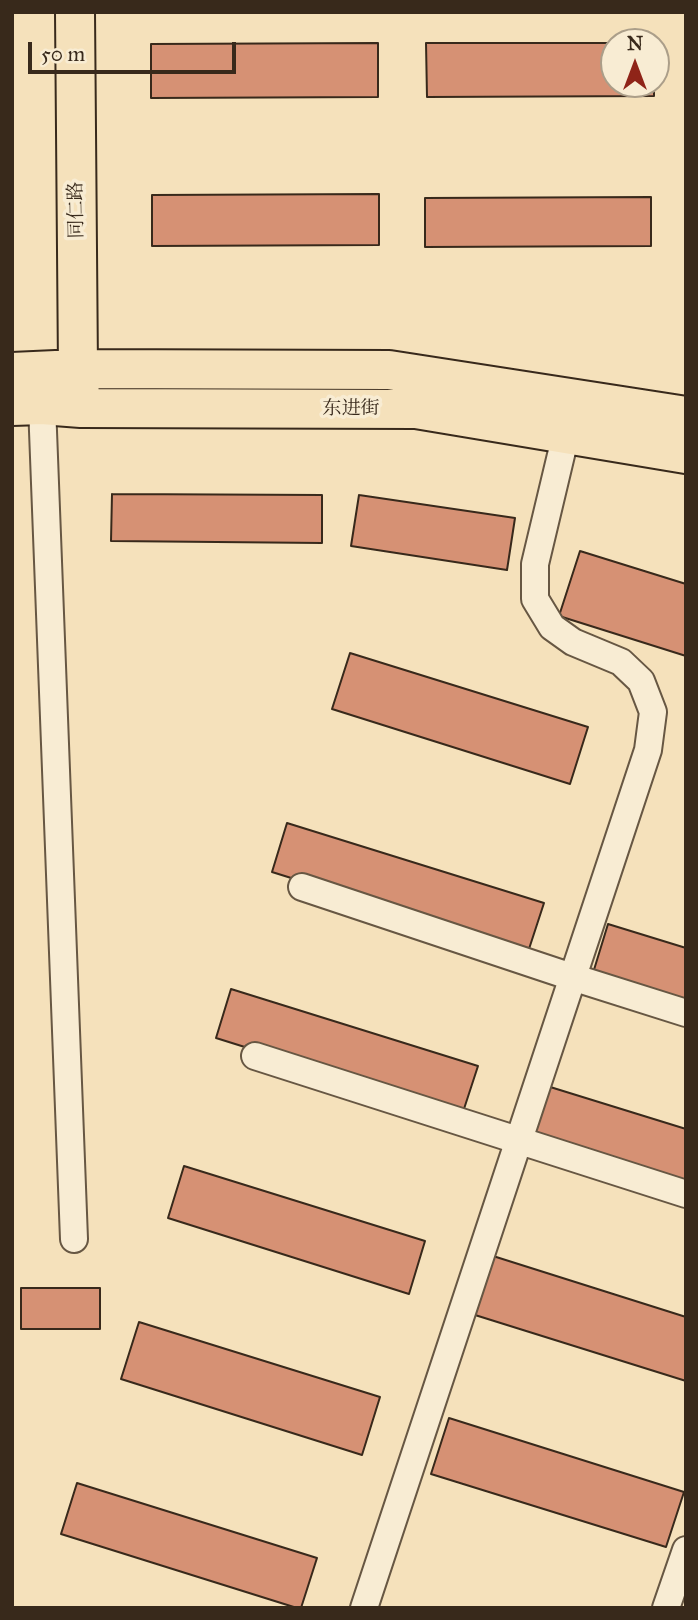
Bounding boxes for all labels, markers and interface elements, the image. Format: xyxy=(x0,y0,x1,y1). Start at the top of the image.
scale bar xyxy=(32,28,240,72)
north arrow xyxy=(600,28,670,98)
text: N xyxy=(627,32,643,55)
text: 50 m xyxy=(41,41,85,67)
street label: 同仁路 xyxy=(65,181,89,239)
street label: 东进街 xyxy=(323,398,379,420)

